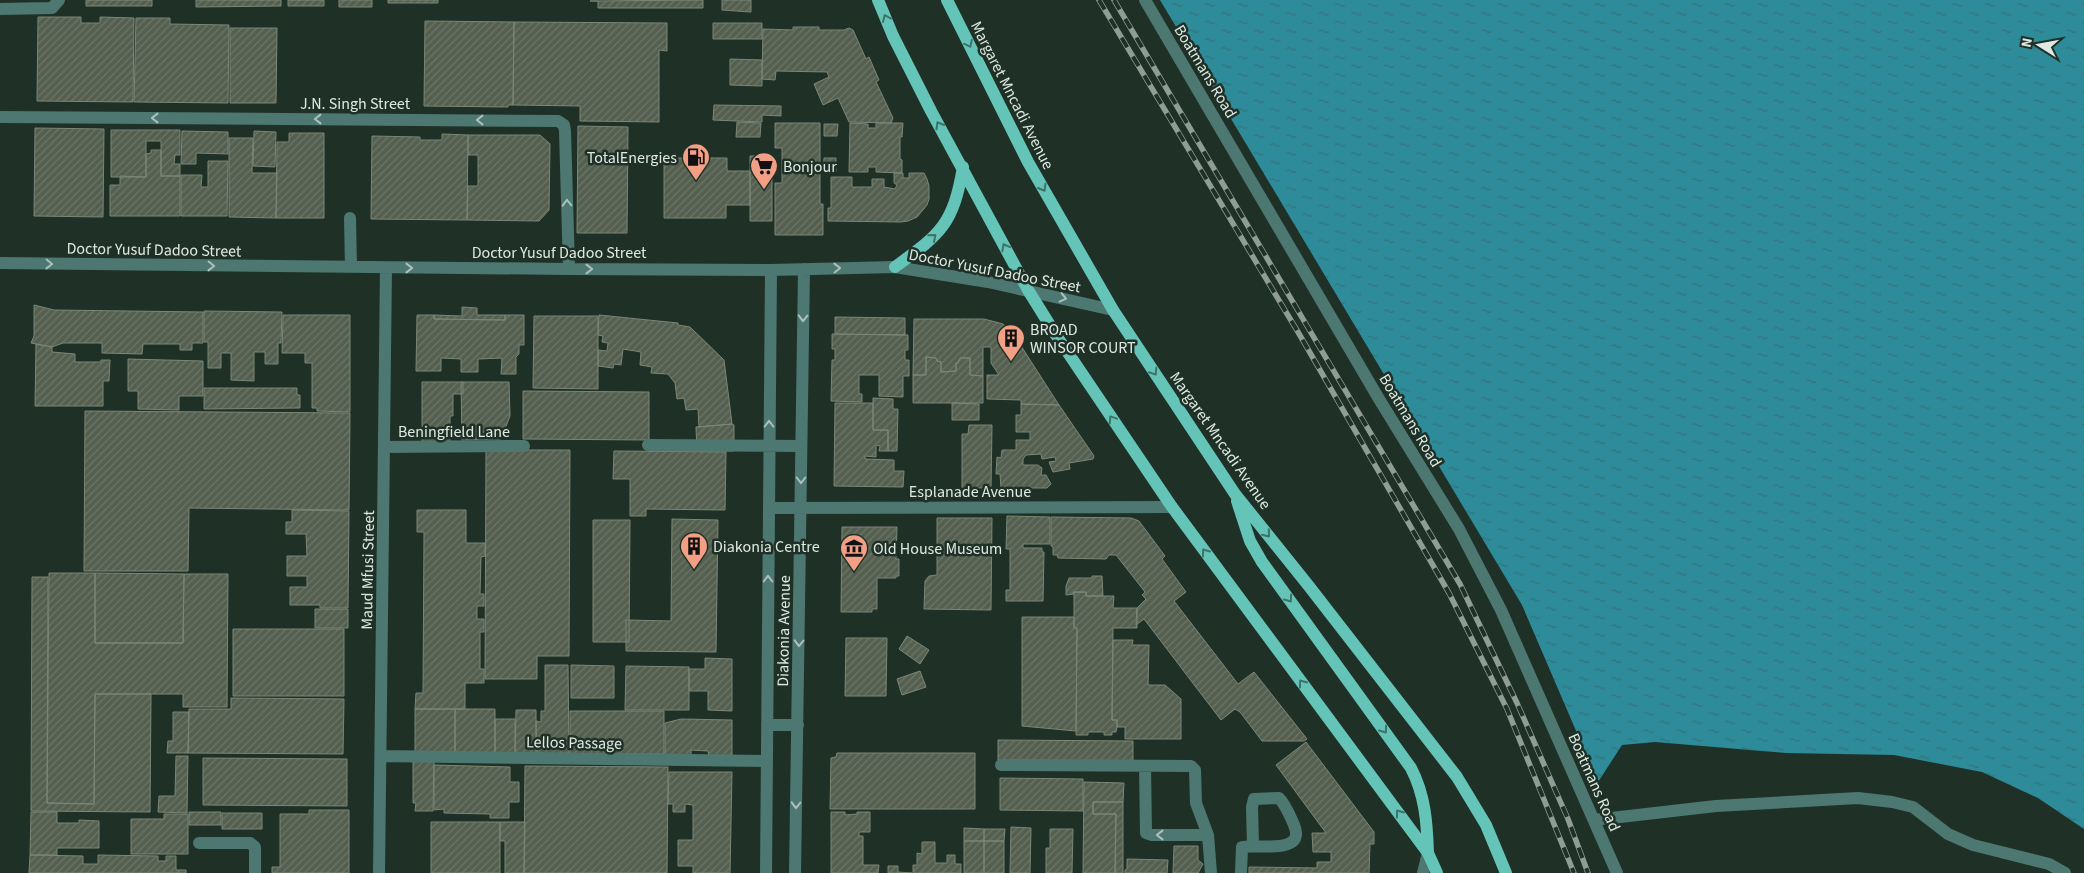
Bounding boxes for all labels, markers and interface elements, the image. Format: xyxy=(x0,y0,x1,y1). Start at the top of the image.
one-way arrow xyxy=(882,14,892,23)
street label: Margaret Mncadi Avenue xyxy=(965,18,1059,173)
north arrow xyxy=(2014,20,2064,70)
street label: Boatmans Road xyxy=(1169,21,1242,122)
text: N xyxy=(2017,36,2038,49)
one-way arrow xyxy=(963,39,973,48)
street label: J.N. Singh Street xyxy=(300,93,411,115)
one-way arrow xyxy=(151,113,158,123)
one-way arrow xyxy=(313,114,321,124)
one-way arrow xyxy=(476,115,484,125)
one-way arrow xyxy=(935,121,945,130)
fuel station icon: TotalEnergies xyxy=(681,142,711,181)
place label: TotalEnergies xyxy=(587,147,677,169)
supermarket icon: Bonjour xyxy=(749,151,779,190)
place label: Bonjour xyxy=(783,156,837,178)
one-way arrow xyxy=(1036,183,1046,192)
one-way arrow xyxy=(562,198,573,206)
one-way arrow xyxy=(928,234,937,243)
street label: Doctor Yusuf Dadoo Street xyxy=(66,237,242,263)
street label: Doctor Yusuf Dadoo Street xyxy=(472,242,647,264)
one-way arrow xyxy=(1001,243,1011,252)
street label: Doctor Yusuf Dadoo Street xyxy=(907,244,1083,299)
one-way arrow xyxy=(45,259,53,269)
one-way arrow xyxy=(208,261,215,271)
one-way arrow xyxy=(405,263,413,273)
one-way arrow xyxy=(834,263,841,273)
one-way arrow xyxy=(585,264,593,274)
one-way arrow xyxy=(1059,292,1067,303)
one-way arrow xyxy=(798,314,808,322)
place label: BROAD WINSOR COURT xyxy=(1030,319,1136,359)
building icon: BROAD WINSOR COURT xyxy=(996,323,1026,362)
one-way arrow xyxy=(1148,366,1157,376)
street label: Margaret Mncadi Avenue xyxy=(1164,367,1276,514)
street label: Boatmans Road xyxy=(1374,370,1447,471)
one-way arrow xyxy=(1109,416,1118,425)
one-way arrow xyxy=(764,420,775,428)
street label: Beningfield Lane xyxy=(398,421,510,443)
one-way arrow xyxy=(796,476,806,484)
street label: Esplanade Avenue xyxy=(909,481,1031,503)
street label: Maud Mfusi Street xyxy=(356,510,380,630)
one-way arrow xyxy=(1262,528,1270,537)
building icon: Diakonia Centre xyxy=(679,531,709,570)
museum icon: Old House Museum xyxy=(839,533,869,572)
place label: Diakonia Centre xyxy=(713,536,820,558)
place label: Old House Museum xyxy=(873,538,1002,560)
one-way arrow xyxy=(1202,548,1211,558)
one-way arrow xyxy=(763,575,773,583)
street label: Diakonia Avenue xyxy=(772,575,796,687)
one-way arrow xyxy=(1283,593,1292,603)
one-way arrow xyxy=(794,639,804,647)
one-way arrow xyxy=(1299,679,1308,689)
one-way arrow xyxy=(1378,724,1387,734)
street label: Boatmans Road xyxy=(1563,730,1626,835)
street label: Lellos Passage xyxy=(526,731,622,755)
one-way arrow xyxy=(791,801,802,809)
one-way arrow xyxy=(1396,810,1404,819)
one-way arrow xyxy=(1155,830,1163,840)

